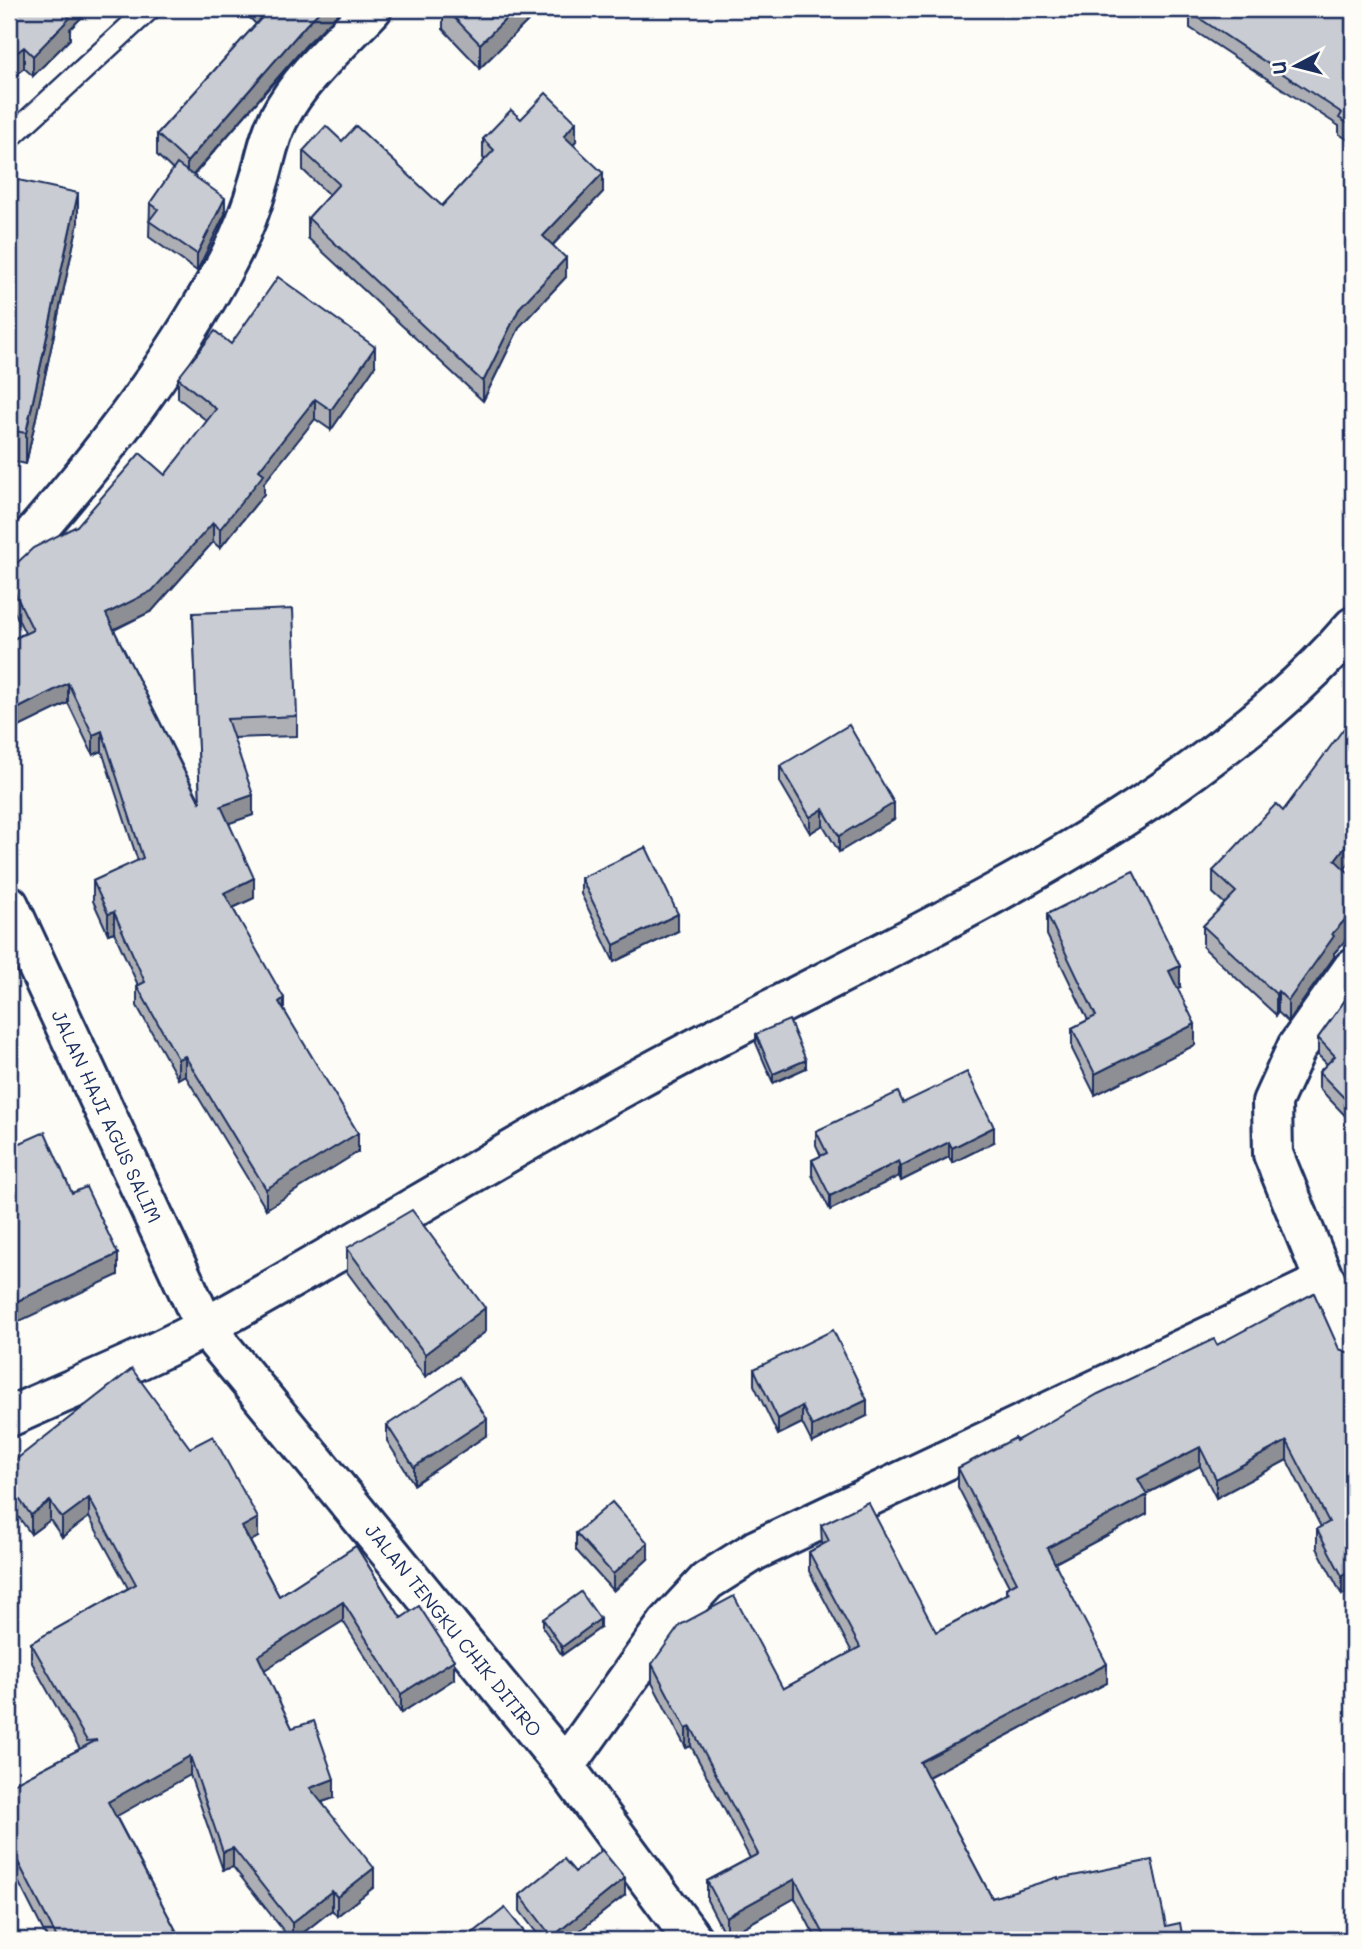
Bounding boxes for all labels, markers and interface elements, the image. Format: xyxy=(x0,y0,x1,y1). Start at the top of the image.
north arrow xyxy=(1260,32,1330,102)
text: U xyxy=(1265,60,1292,76)
street label: JALAN HAJI AGUS SALIM xyxy=(47,1005,167,1227)
street label: JALAN TENGKU CHIK DITIRO xyxy=(360,1518,548,1742)

